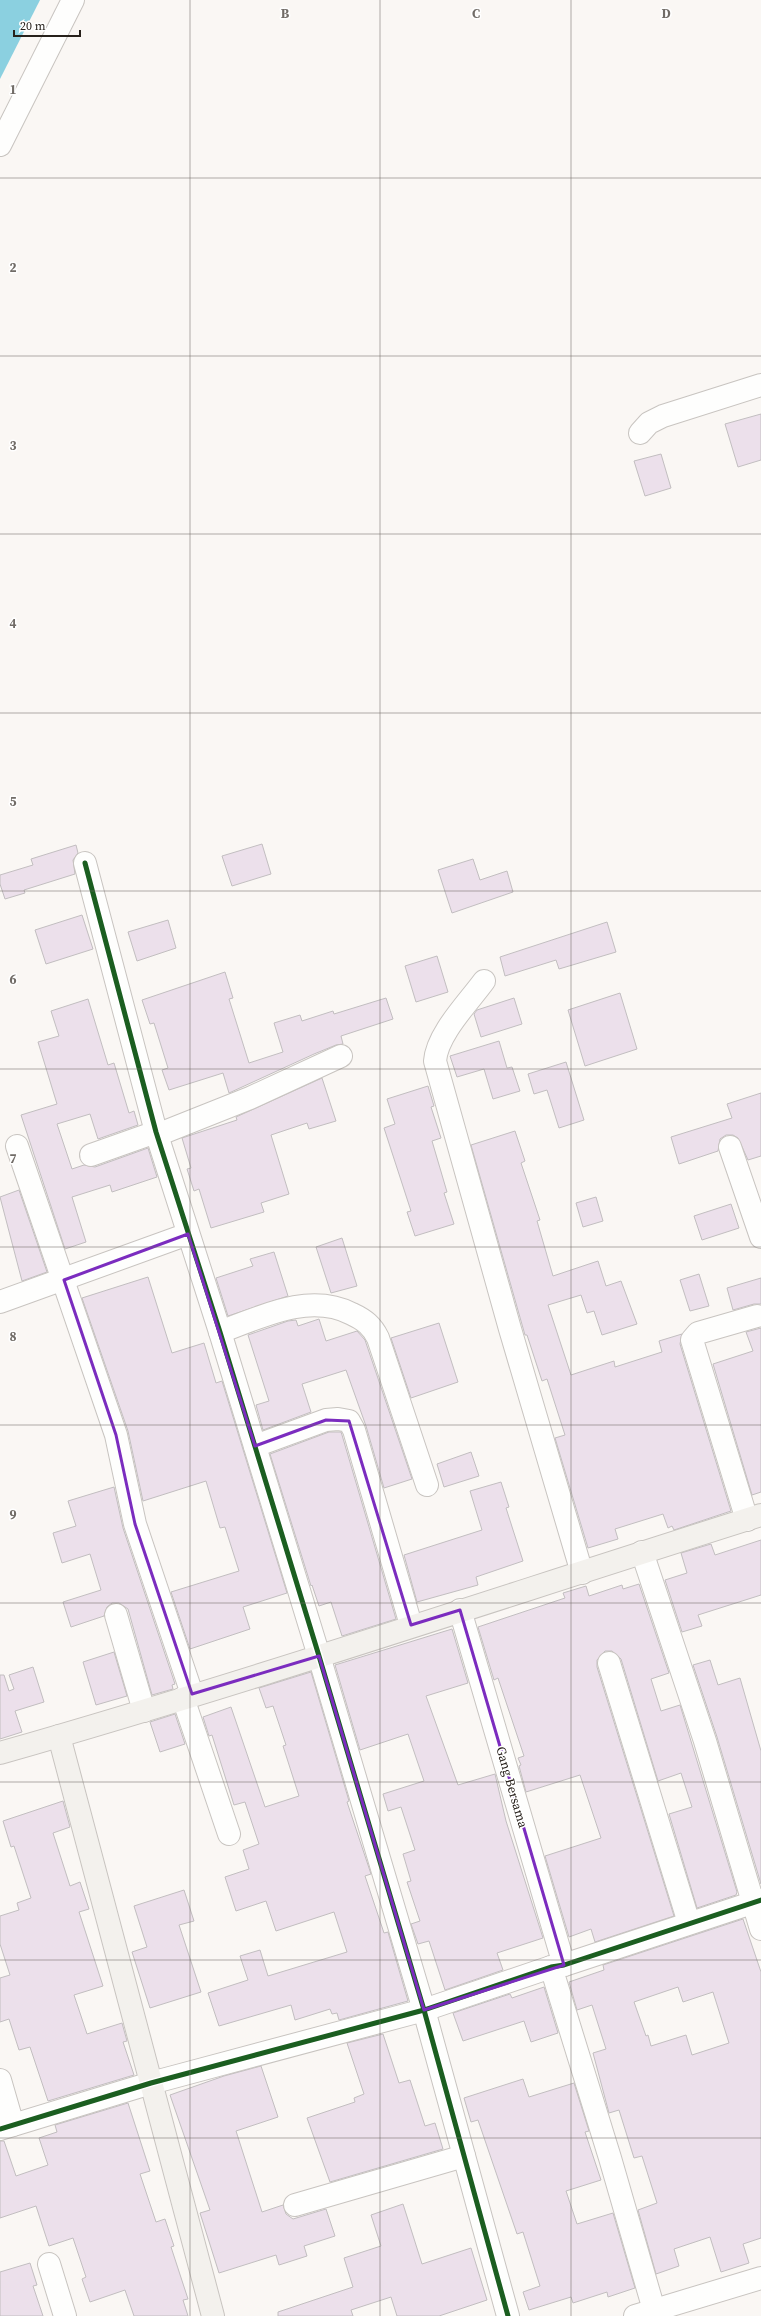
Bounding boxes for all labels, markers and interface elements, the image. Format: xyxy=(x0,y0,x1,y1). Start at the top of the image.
text: B xyxy=(281,5,290,22)
text: C xyxy=(472,5,480,22)
text: D xyxy=(661,5,671,22)
scale bar xyxy=(14,12,80,38)
text: 20 m xyxy=(20,18,46,34)
text: 1 xyxy=(9,81,17,98)
text: 2 xyxy=(9,259,17,276)
text: 3 xyxy=(9,437,17,454)
text: 4 xyxy=(9,615,17,632)
text: 5 xyxy=(9,793,17,810)
text: 6 xyxy=(9,971,17,988)
text: 7 xyxy=(9,1150,17,1167)
text: 8 xyxy=(9,1328,17,1345)
text: 9 xyxy=(9,1506,17,1523)
street label: Gang Bersama xyxy=(492,1744,532,1830)

